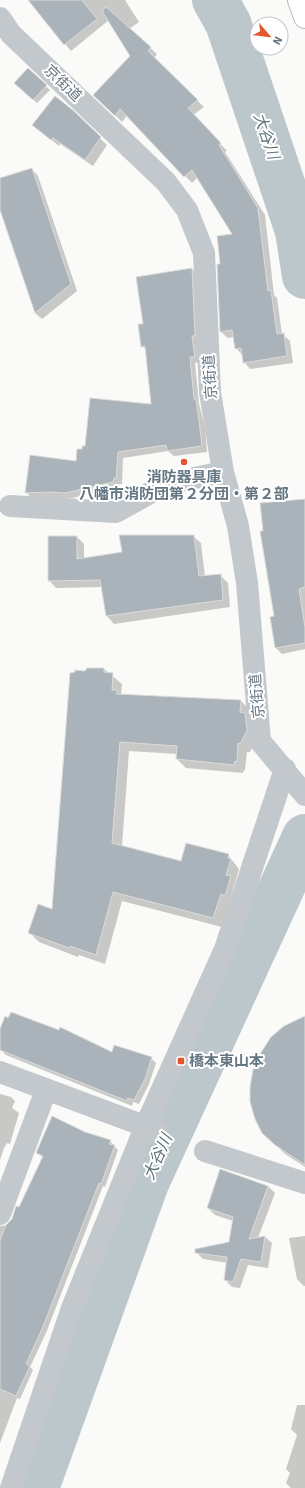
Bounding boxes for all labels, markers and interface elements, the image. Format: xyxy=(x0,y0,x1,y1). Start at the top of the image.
north arrow xyxy=(249,16,289,56)
text: N xyxy=(270,34,285,47)
street label: 京街道 xyxy=(41,61,85,105)
water label: 大谷川 xyxy=(249,110,284,164)
street label: 京街道 xyxy=(199,354,221,400)
marker: 消防器具庫 八幡市消防団第２分団・第２部 xyxy=(179,457,189,467)
place label: 消防器具庫 八幡市消防団第２分団・第２部 xyxy=(79,468,289,503)
street label: 京街道 xyxy=(246,673,268,719)
place label: 橋本東山本 xyxy=(189,1052,264,1070)
marker: 橋本東山本 xyxy=(176,1056,186,1066)
water label: 大谷川 xyxy=(139,1129,178,1183)

